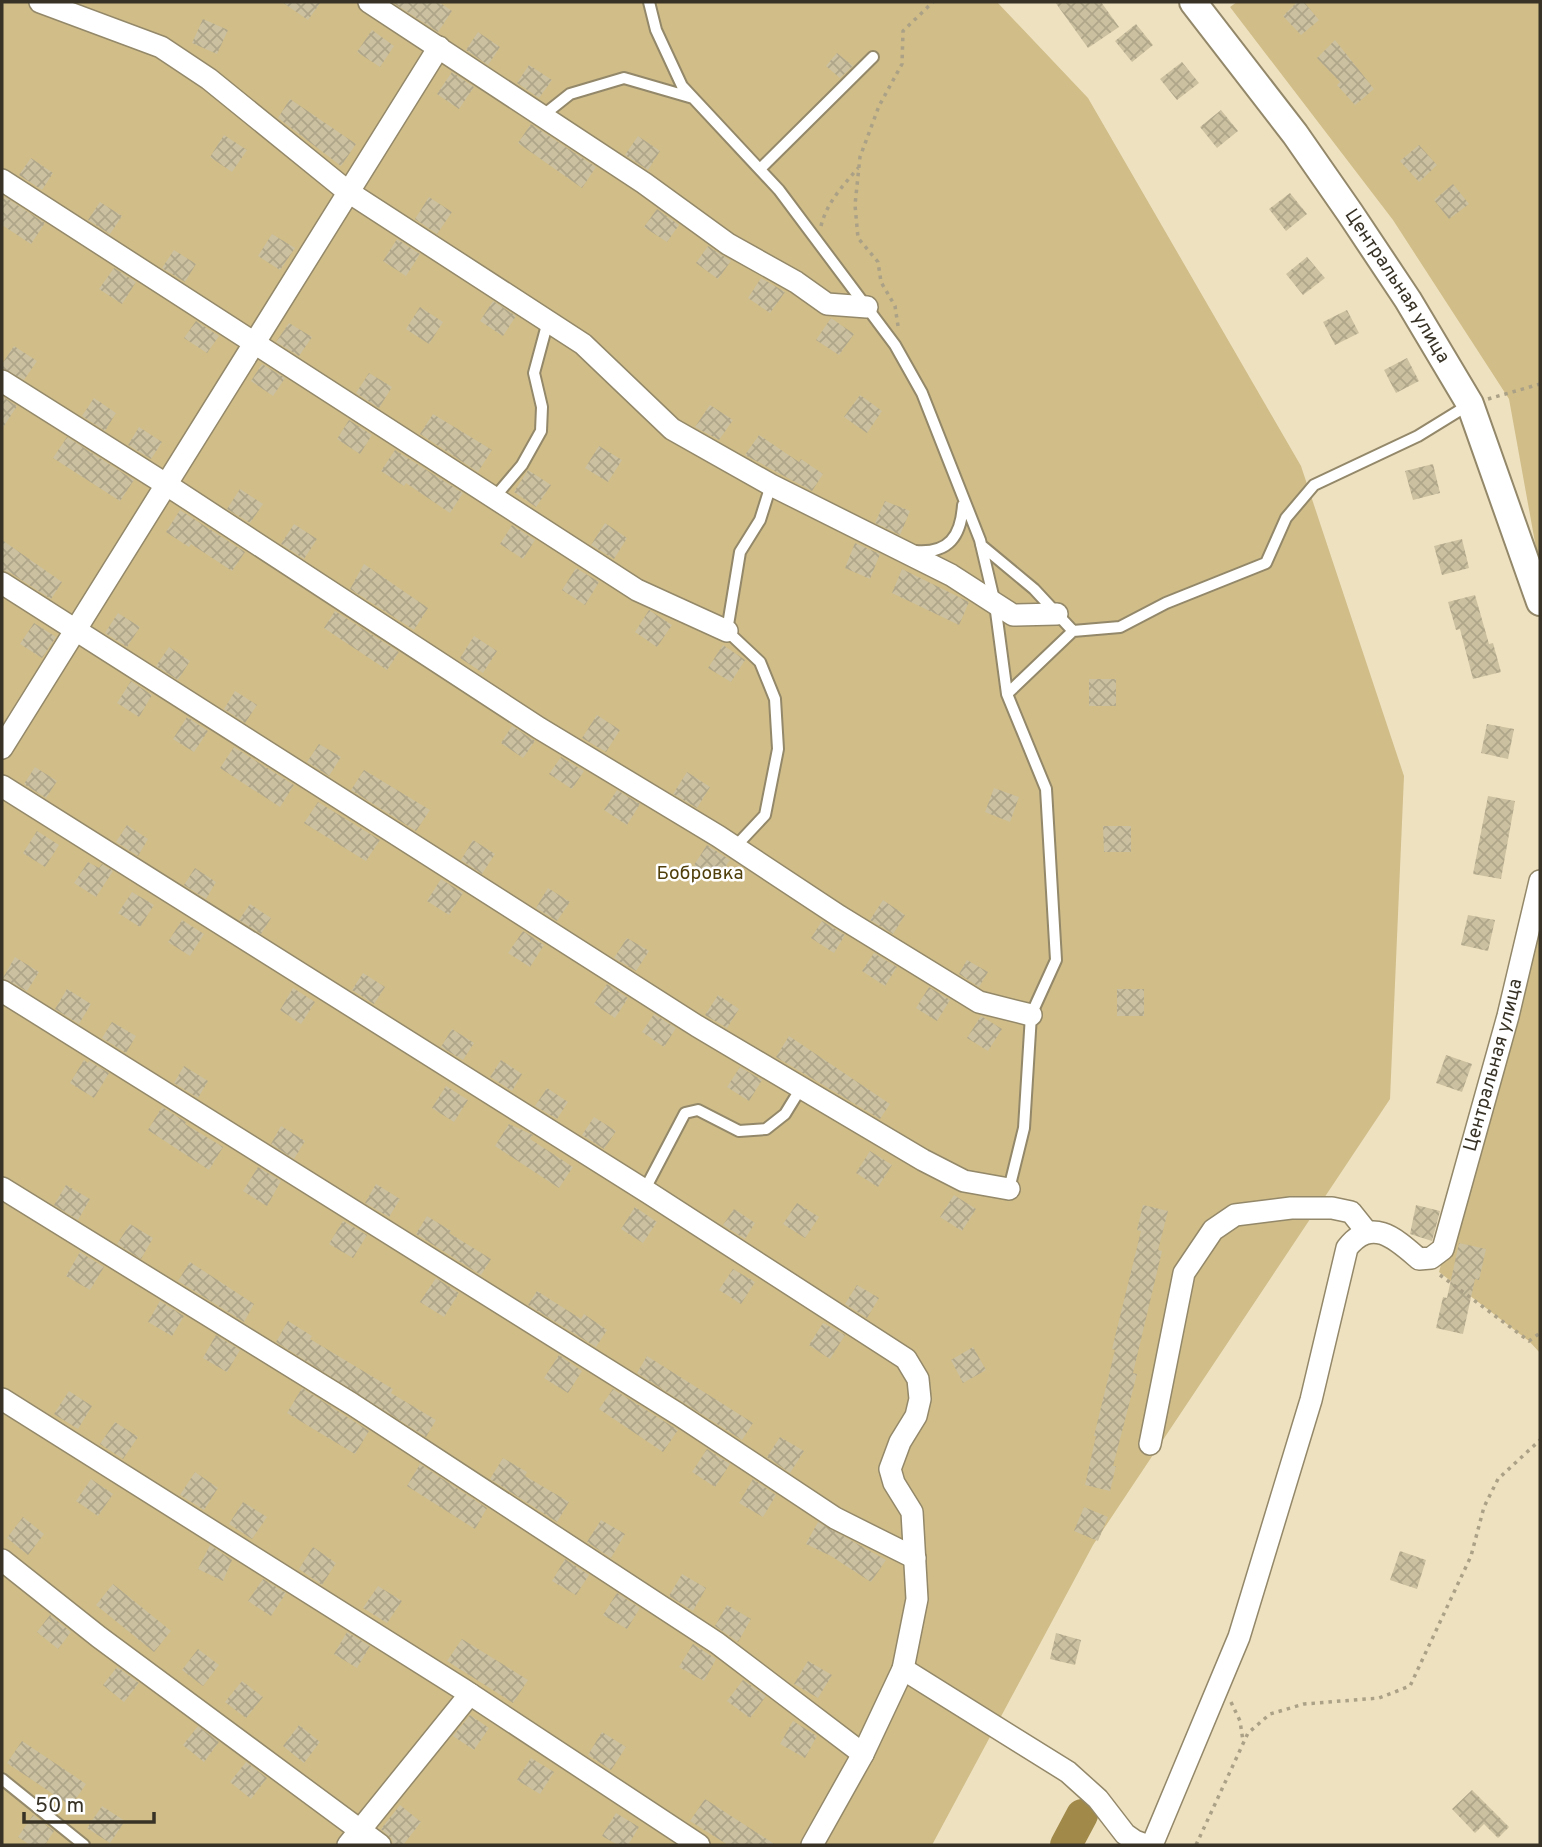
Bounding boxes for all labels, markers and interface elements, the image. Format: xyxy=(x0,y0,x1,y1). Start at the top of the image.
street label: Центральная улица xyxy=(1339,204,1455,368)
park label: Бобровка xyxy=(656,862,744,886)
street label: Центральная улица xyxy=(1459,976,1528,1154)
scale bar xyxy=(24,1780,154,1824)
text: 50 m xyxy=(35,1793,84,1820)

